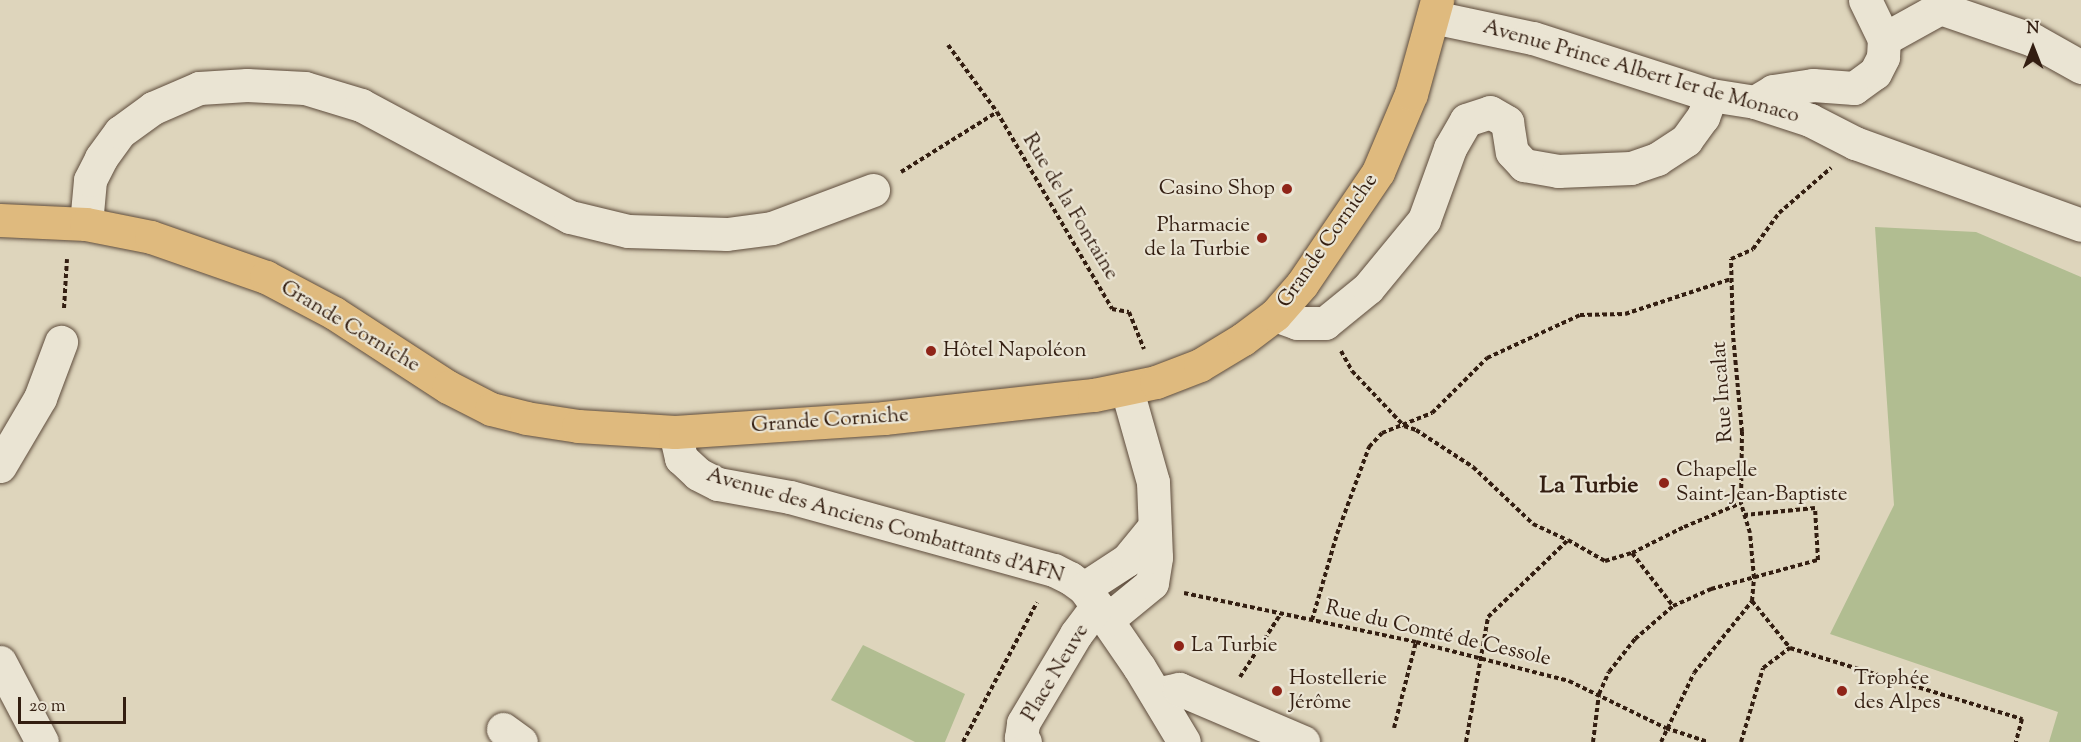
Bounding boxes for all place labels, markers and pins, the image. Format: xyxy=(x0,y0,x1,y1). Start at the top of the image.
place label: Casino Shop xyxy=(1159,176,1275,202)
marker: Casino Shop xyxy=(1280,182,1294,196)
place label: Pharmacie de la Turbie xyxy=(1144,213,1250,263)
marker: Pharmacie de la Turbie xyxy=(1255,231,1269,245)
place label: Hôtel Napoléon xyxy=(943,338,1087,364)
marker: Hôtel Napoléon xyxy=(924,344,938,358)
place label: Chapelle Saint-Jean-Baptiste xyxy=(1676,458,1848,508)
marker: Chapelle Saint-Jean-Baptiste xyxy=(1657,476,1671,490)
place label: La Turbie xyxy=(1191,633,1278,659)
marker: La Turbie xyxy=(1172,639,1186,653)
place label: Hostellerie Jérôme xyxy=(1289,666,1387,716)
place label: Trophée des Alpes xyxy=(1854,666,1941,716)
marker: Hostellerie Jérôme xyxy=(1270,684,1284,698)
marker: Trophée des Alpes xyxy=(1835,684,1849,698)

